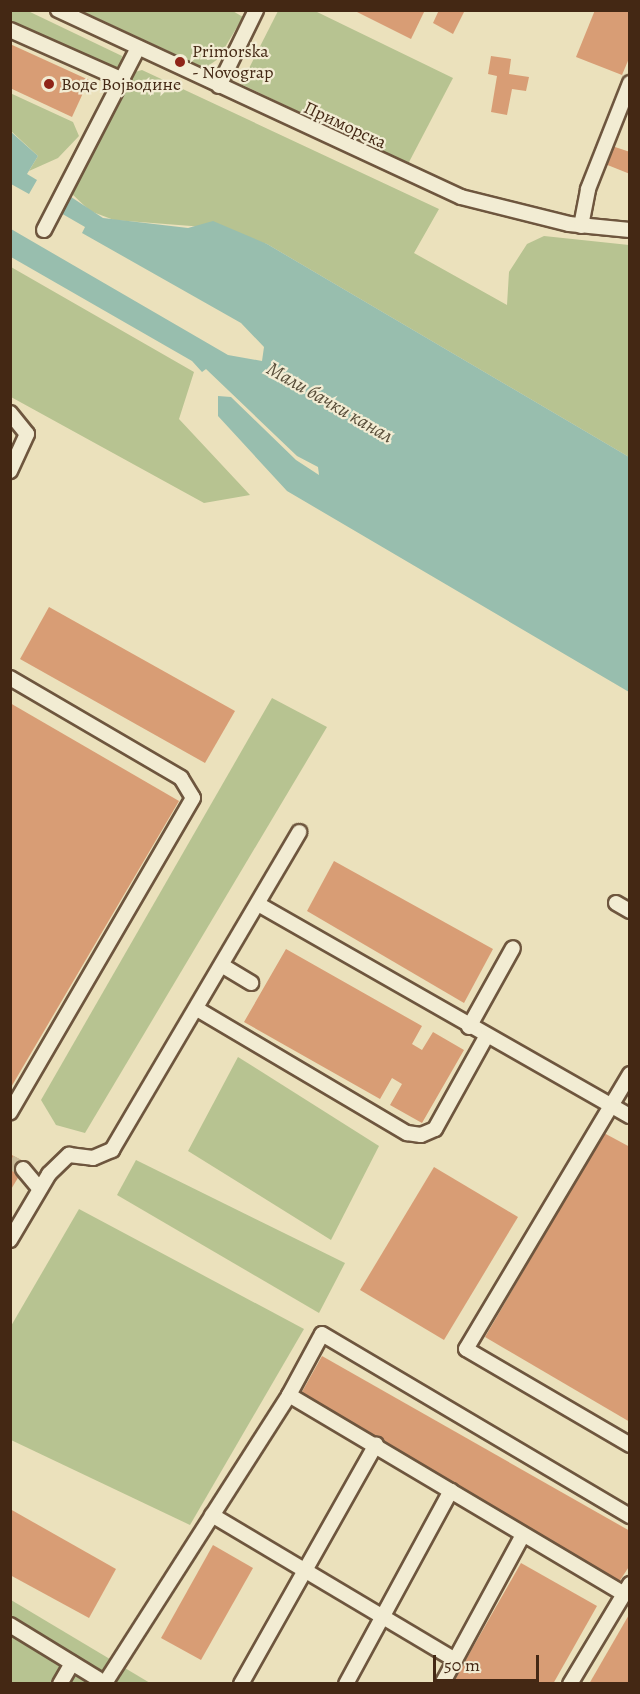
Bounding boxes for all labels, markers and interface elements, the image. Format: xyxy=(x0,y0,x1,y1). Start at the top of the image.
place label: Primorska - Novograp xyxy=(192,41,274,84)
marker: Primorska - Novograp xyxy=(173,55,187,69)
place label: Воде Војводине xyxy=(61,73,181,95)
marker: Воде Војводине xyxy=(42,77,56,91)
street label: Приморска xyxy=(300,97,390,153)
water label: Мали бачки канал xyxy=(263,356,397,448)
scale bar xyxy=(436,1643,542,1681)
text: 50 m xyxy=(444,1653,480,1677)

